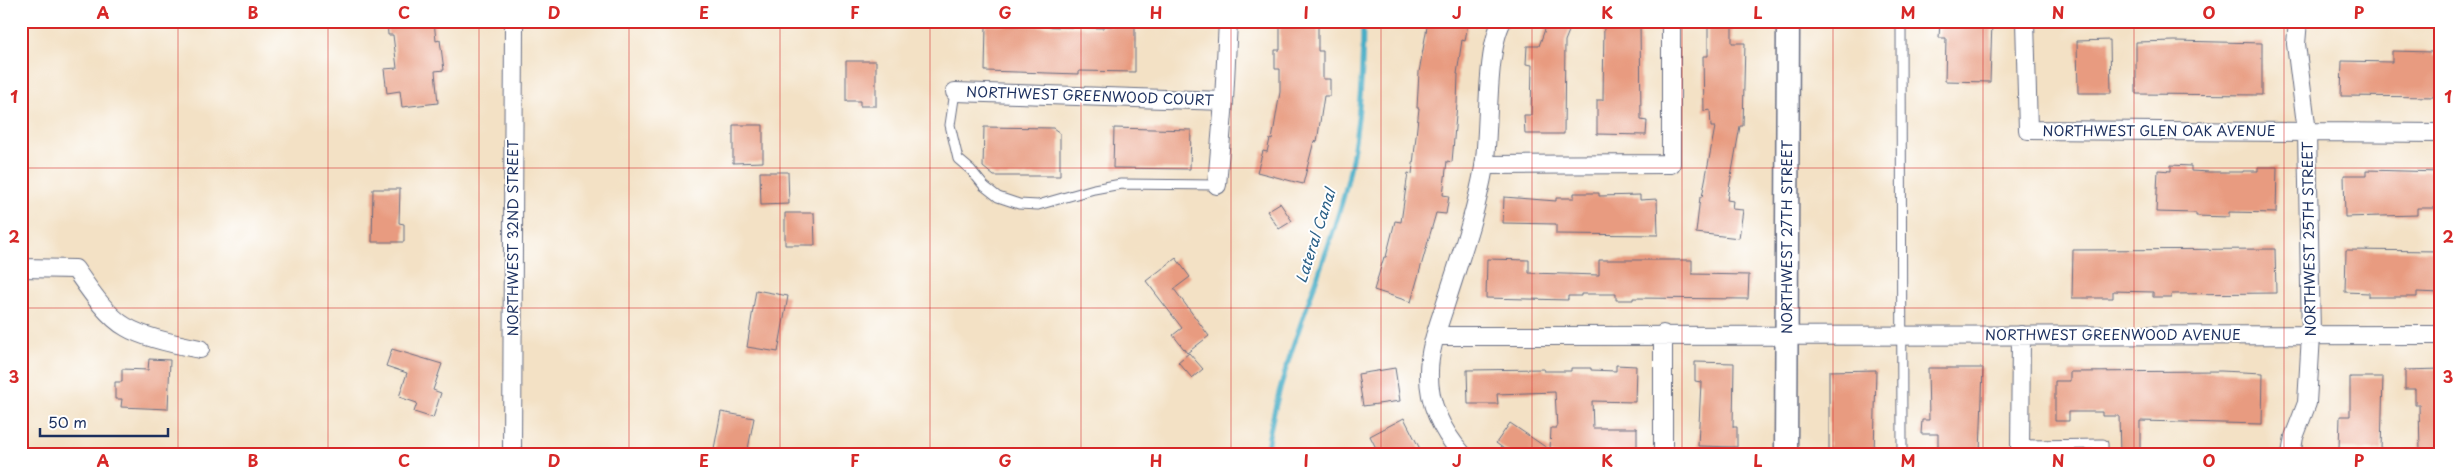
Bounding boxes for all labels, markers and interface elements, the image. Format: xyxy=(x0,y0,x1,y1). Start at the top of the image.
text: A xyxy=(97,0,110,24)
text: B xyxy=(248,0,259,24)
text: C xyxy=(398,0,410,24)
text: D xyxy=(548,0,560,24)
text: E xyxy=(699,0,709,24)
text: F xyxy=(850,0,860,24)
text: G xyxy=(998,0,1012,24)
text: H xyxy=(1150,0,1162,24)
text: I xyxy=(1303,0,1309,24)
text: J xyxy=(1452,0,1462,24)
text: K xyxy=(1601,0,1613,24)
text: L xyxy=(1753,0,1763,24)
text: M xyxy=(1900,0,1916,24)
text: N xyxy=(2052,0,2064,24)
text: O xyxy=(2203,0,2216,24)
text: P xyxy=(2354,0,2365,24)
street label: NORTHWEST GREENWOOD COURT xyxy=(966,81,1215,110)
text: 1 xyxy=(10,84,18,108)
text: 1 xyxy=(2444,84,2452,108)
street label: NORTHWEST GLEN OAK AVENUE xyxy=(2042,120,2276,141)
street label: NORTHWEST 32ND STREET xyxy=(502,139,523,336)
street label: NORTHWEST 27TH STREET xyxy=(1776,140,1797,334)
street label: NORTHWEST 25TH STREET xyxy=(2296,141,2321,337)
water label: Lateral Canal xyxy=(1289,183,1341,285)
text: 2 xyxy=(8,224,20,248)
text: 2 xyxy=(2442,224,2454,248)
street label: NORTHWEST GREENWOOD AVENUE xyxy=(1985,324,2241,345)
text: 3 xyxy=(9,364,19,388)
text: 3 xyxy=(2443,364,2453,388)
scale bar xyxy=(40,405,168,437)
text: 50 m xyxy=(48,410,87,433)
text: A xyxy=(97,448,110,472)
text: B xyxy=(248,448,259,472)
text: C xyxy=(398,448,410,472)
text: D xyxy=(548,448,560,472)
text: E xyxy=(699,448,709,472)
text: F xyxy=(850,448,860,472)
text: G xyxy=(998,448,1012,472)
text: H xyxy=(1150,448,1162,472)
text: I xyxy=(1303,448,1309,472)
text: J xyxy=(1452,448,1462,472)
text: K xyxy=(1601,448,1613,472)
text: L xyxy=(1753,448,1763,472)
text: M xyxy=(1900,448,1916,472)
text: N xyxy=(2052,448,2064,472)
text: O xyxy=(2203,448,2216,472)
text: P xyxy=(2354,448,2365,472)

